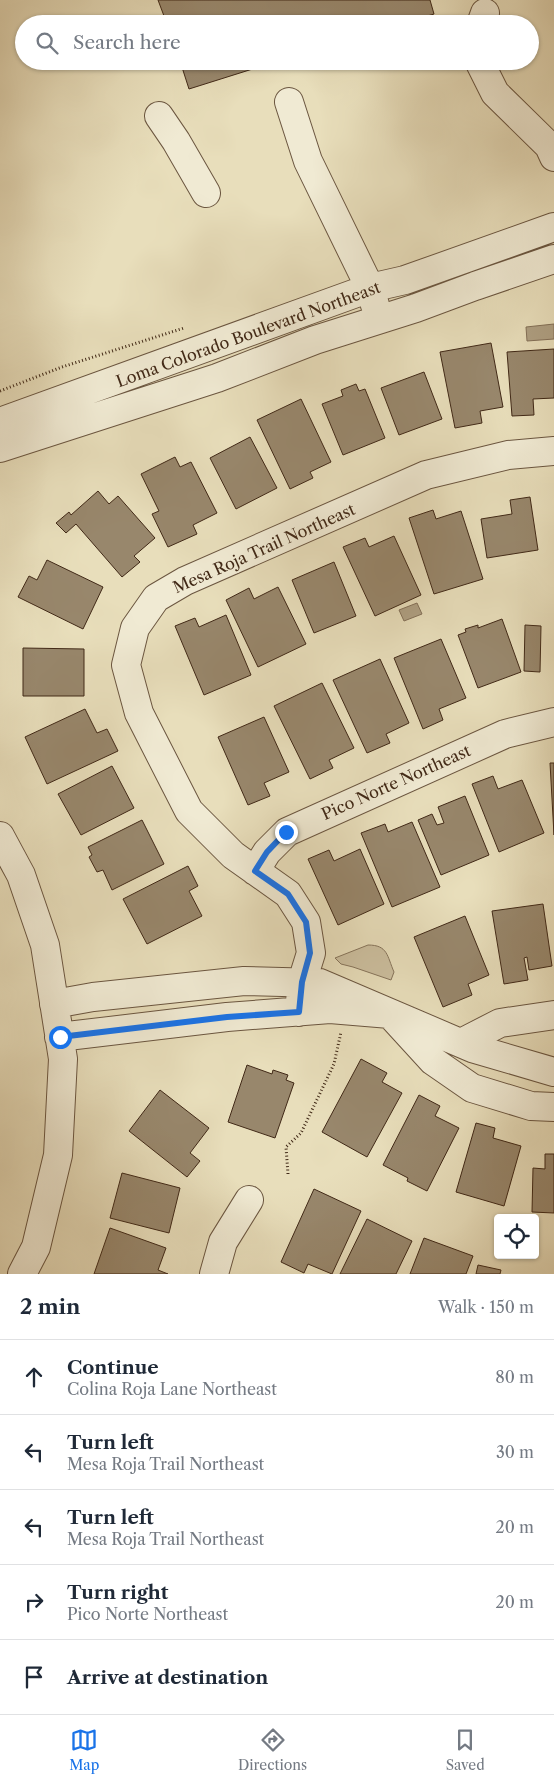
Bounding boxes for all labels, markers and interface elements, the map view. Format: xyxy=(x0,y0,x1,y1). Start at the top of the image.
search box xyxy=(15,15,539,70)
icon: search xyxy=(33,29,61,57)
text: Search here xyxy=(73,31,181,54)
street label: Loma Colorado Boulevard Northeast xyxy=(113,277,383,391)
street label: Mesa Roja Trail Northeast xyxy=(170,499,358,597)
street label: Pico Norte Northeast xyxy=(318,740,474,824)
route end xyxy=(275,821,298,844)
route start xyxy=(49,1026,72,1049)
map controls xyxy=(494,1214,539,1259)
button: locate xyxy=(494,1214,539,1259)
text: 2 min xyxy=(20,1294,80,1319)
text: Walk · 150 m xyxy=(438,1297,534,1317)
text: Continue xyxy=(67,1356,159,1379)
icon: ahead xyxy=(20,1363,48,1391)
text: 80 m xyxy=(495,1367,534,1387)
text: Colina Roja Lane Northeast xyxy=(67,1379,277,1399)
text: Turn left xyxy=(67,1431,154,1454)
icon: left xyxy=(20,1438,48,1466)
text: 30 m xyxy=(496,1442,534,1462)
text: Mesa Roja Trail Northeast xyxy=(67,1454,264,1474)
text: Turn left xyxy=(67,1506,154,1529)
icon: left xyxy=(20,1513,48,1541)
text: 20 m xyxy=(495,1517,534,1537)
text: Mesa Roja Trail Northeast xyxy=(67,1529,264,1549)
text: Turn right xyxy=(67,1581,168,1604)
icon: right xyxy=(20,1588,48,1616)
text: 20 m xyxy=(495,1592,534,1612)
text: Pico Norte Northeast xyxy=(67,1604,228,1624)
icon: arrive xyxy=(20,1663,48,1691)
text: Arrive at destination xyxy=(67,1666,268,1689)
tab: Map xyxy=(69,1726,99,1774)
tab: Directions xyxy=(238,1726,307,1774)
tab: Saved xyxy=(446,1726,485,1774)

